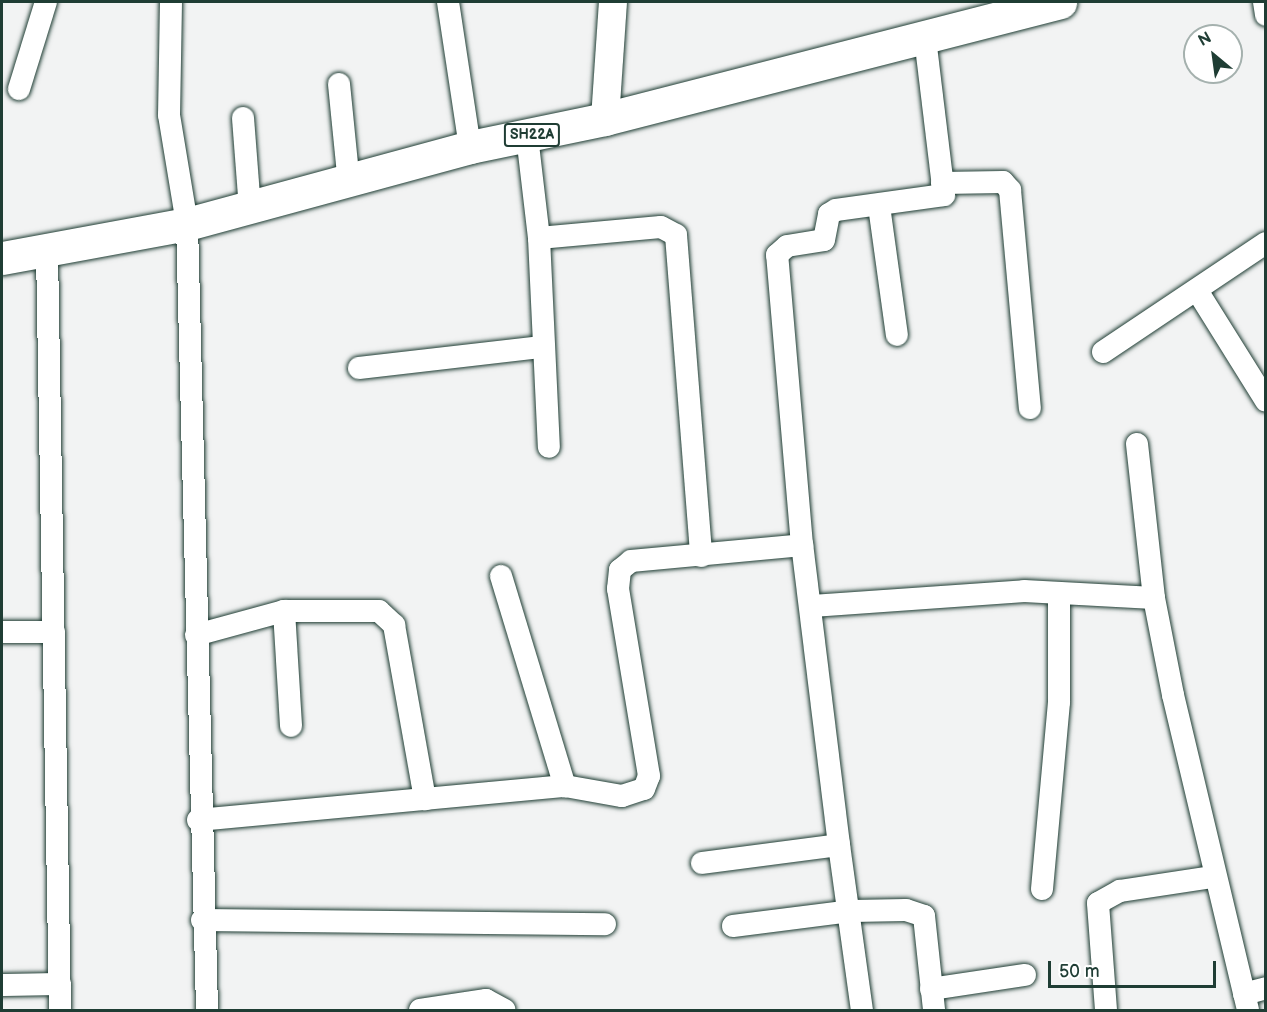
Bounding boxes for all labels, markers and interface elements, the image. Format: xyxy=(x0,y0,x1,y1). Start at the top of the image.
north arrow xyxy=(1183,24,1243,84)
text: N xyxy=(1195,28,1215,51)
road number: SH22A xyxy=(504,124,560,146)
scale bar xyxy=(1051,949,1219,987)
text: 50 m xyxy=(1059,961,1100,982)

